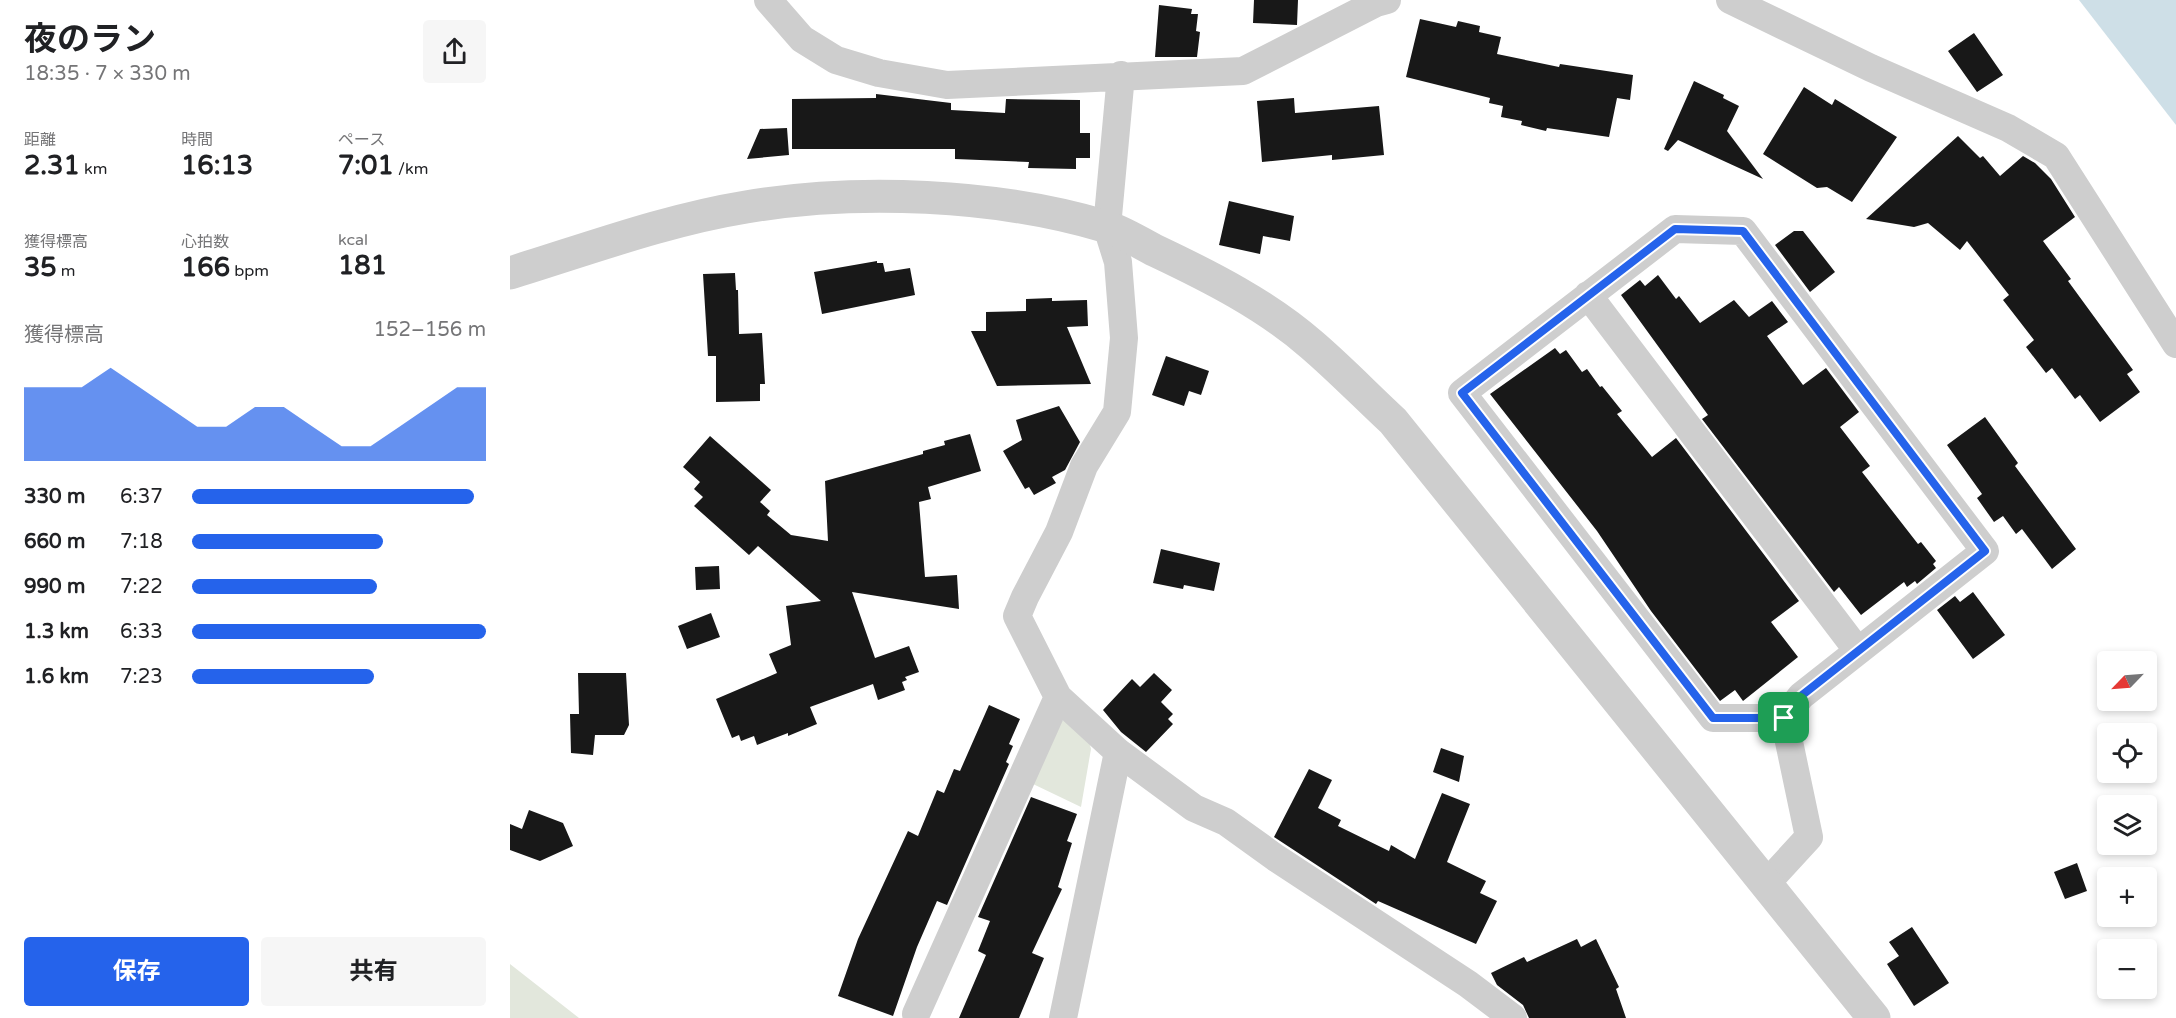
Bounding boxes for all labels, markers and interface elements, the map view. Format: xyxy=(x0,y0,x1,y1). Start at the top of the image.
text: 夜のラン xyxy=(24,20,156,59)
button: share xyxy=(423,20,486,83)
text: 18:35 · 7 × 330 m xyxy=(24,62,191,86)
text: 距離 xyxy=(24,130,56,150)
text: 時間 xyxy=(181,130,213,150)
text: ペース xyxy=(338,130,385,150)
text: 2.31 xyxy=(24,150,80,181)
text: 16:13 xyxy=(181,150,253,181)
text: 7:01 xyxy=(338,150,394,181)
text: km xyxy=(80,159,107,179)
text: /km xyxy=(394,159,428,179)
text: kcal xyxy=(338,230,368,250)
text: 獲得標高 xyxy=(24,232,88,252)
text: 心拍数 xyxy=(181,232,229,252)
text: 181 xyxy=(338,250,387,281)
text: 35 xyxy=(24,252,57,283)
text: 166 xyxy=(181,252,230,283)
text: m xyxy=(57,261,76,281)
text: bpm xyxy=(230,261,269,281)
text: 152–156 m xyxy=(373,318,486,342)
text: 獲得標高 xyxy=(24,323,104,347)
text: 330 m xyxy=(24,485,85,509)
text: 6:37 xyxy=(120,485,163,509)
text: 660 m xyxy=(24,530,85,554)
text: 7:18 xyxy=(120,530,163,554)
text: 990 m xyxy=(24,575,85,599)
text: 7:22 xyxy=(120,575,163,599)
text: 1.3 km xyxy=(24,620,89,644)
text: 6:33 xyxy=(120,620,163,644)
north arrow xyxy=(2097,651,2157,711)
map controls xyxy=(2097,651,2157,999)
text: 1.6 km xyxy=(24,665,89,689)
text: 7:23 xyxy=(120,665,163,689)
pin xyxy=(1758,692,1809,743)
icon: arrive xyxy=(1767,701,1800,734)
button: locate xyxy=(2097,723,2157,783)
button: layers xyxy=(2097,795,2157,855)
button: + xyxy=(2097,867,2157,927)
button: 保存 xyxy=(24,937,249,1006)
button: 共有 xyxy=(261,937,486,1006)
button: − xyxy=(2097,939,2157,999)

